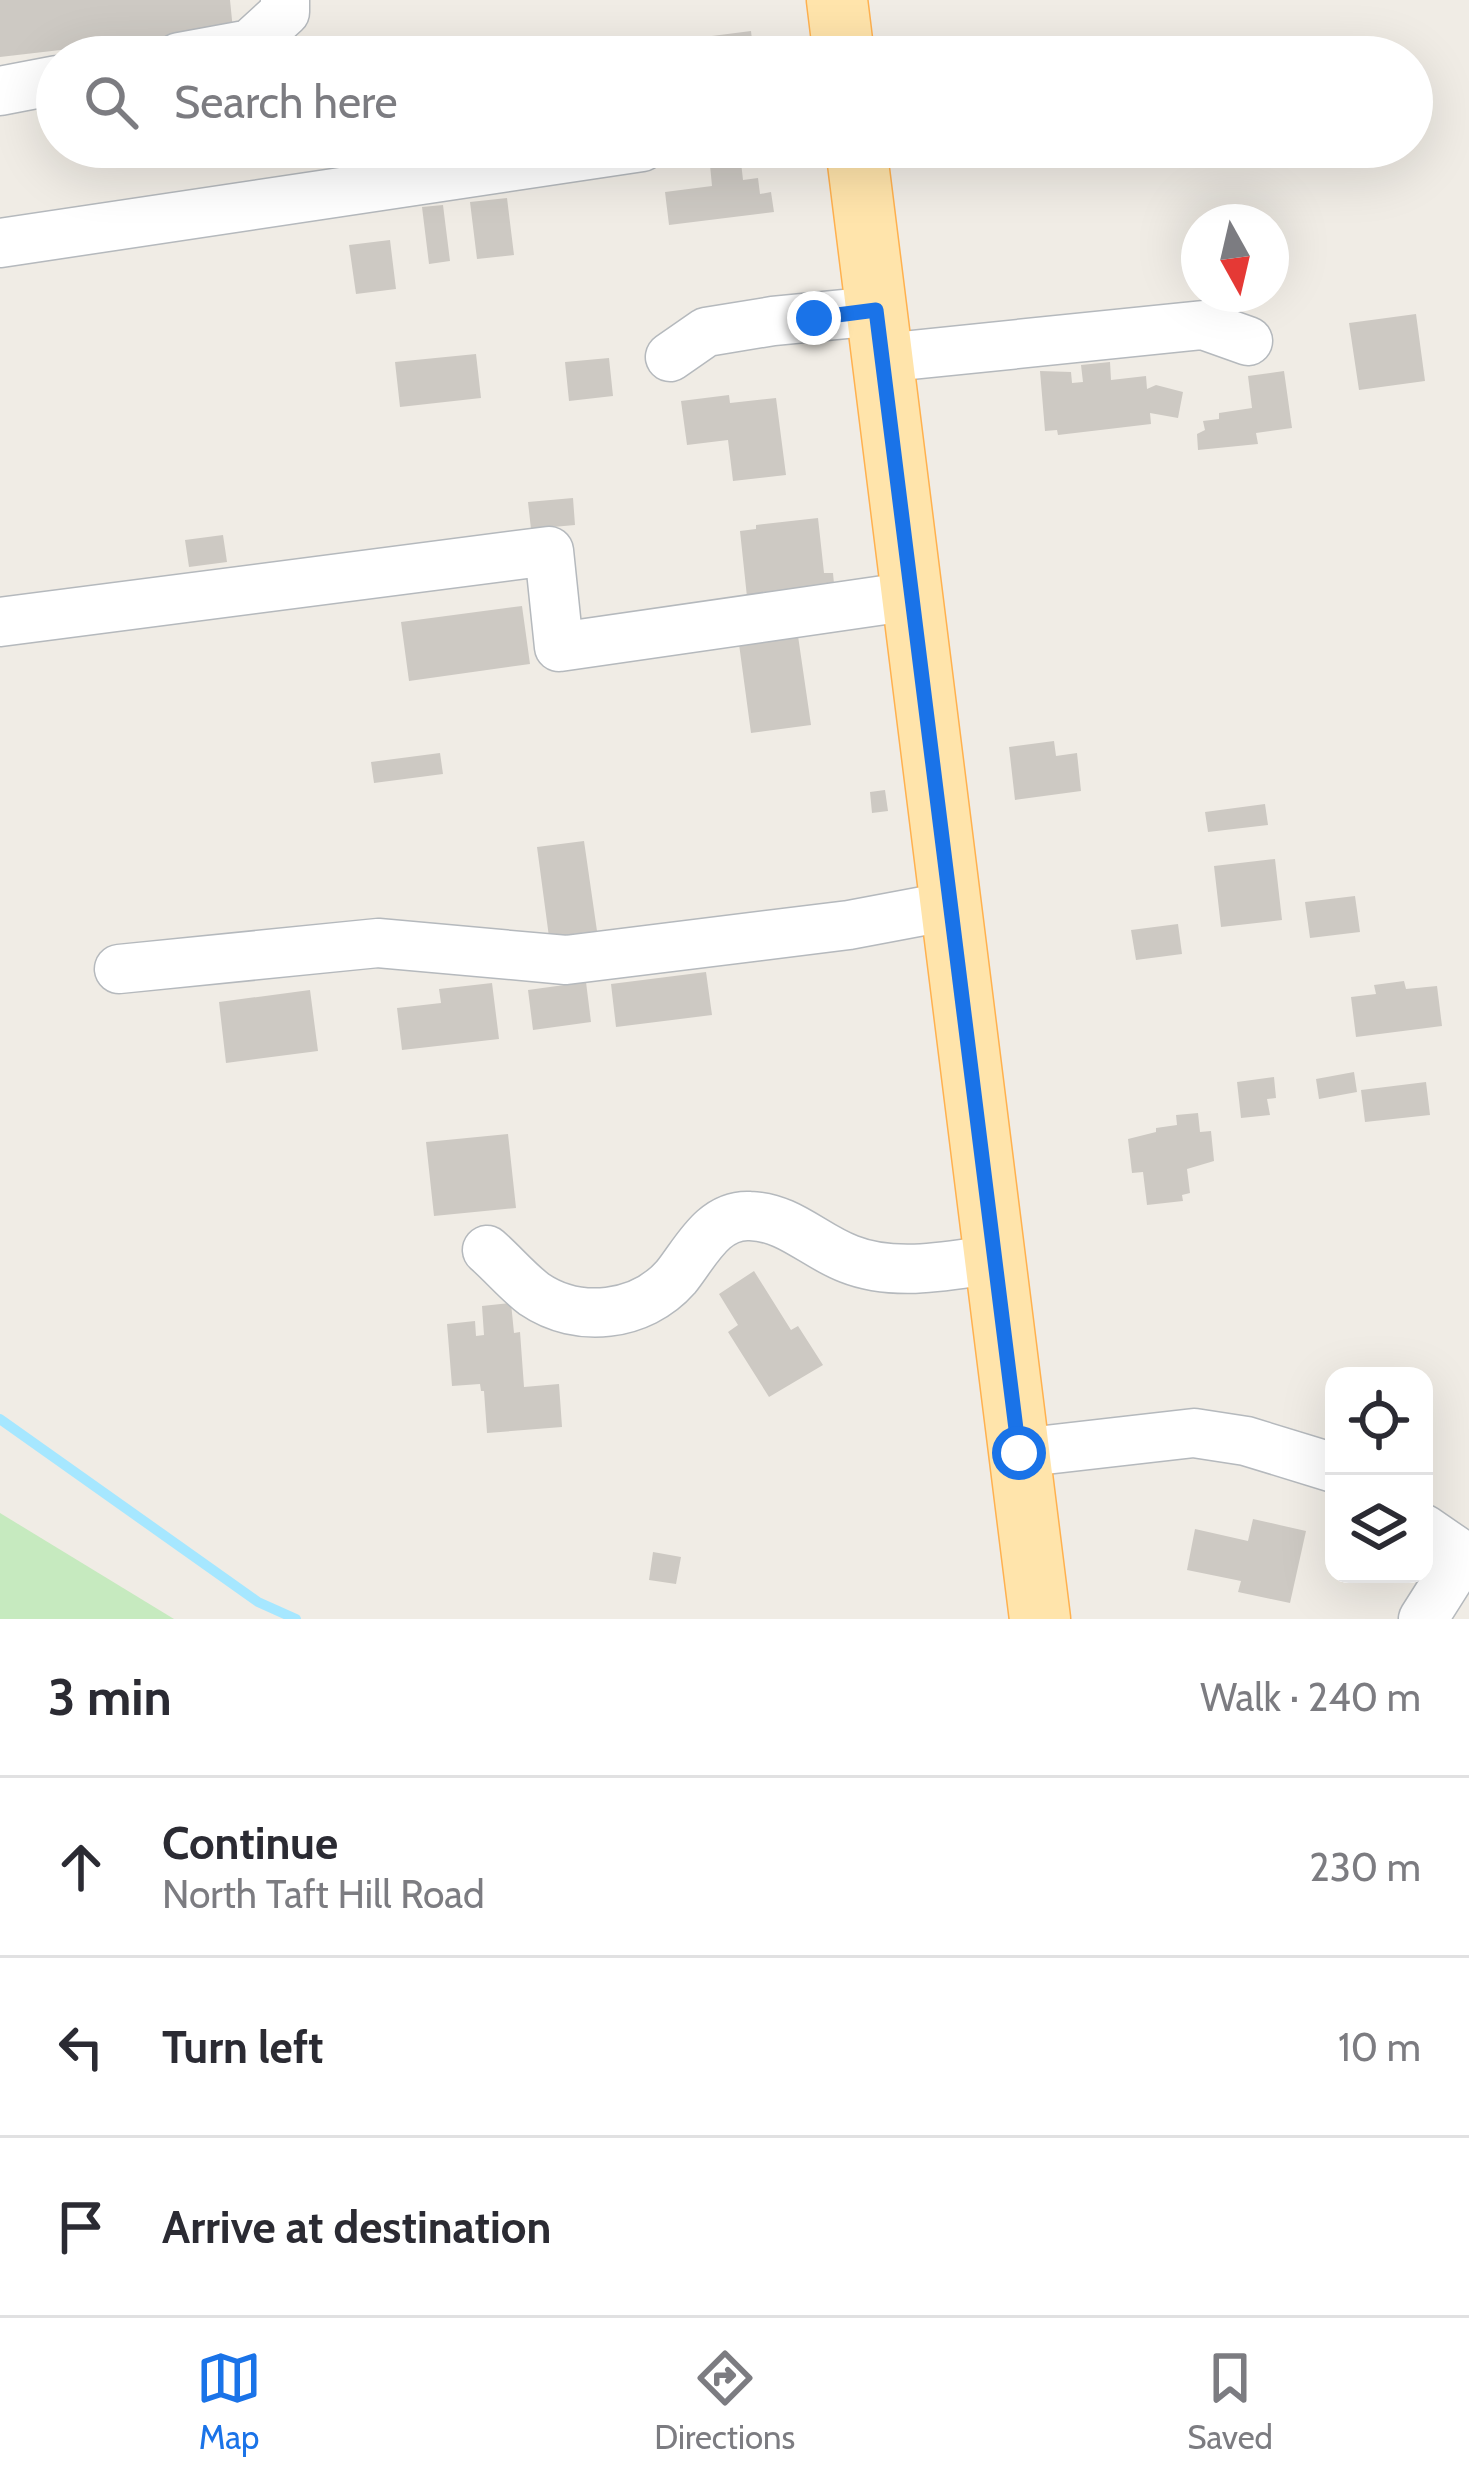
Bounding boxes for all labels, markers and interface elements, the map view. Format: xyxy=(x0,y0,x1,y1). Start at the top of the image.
search box xyxy=(36,36,1433,168)
icon: search xyxy=(78,69,144,135)
text: Search here xyxy=(174,75,398,129)
north arrow xyxy=(1181,204,1289,312)
route end xyxy=(787,291,841,345)
map controls xyxy=(1325,1367,1433,1583)
button: locate xyxy=(1325,1367,1433,1475)
route start xyxy=(992,1426,1046,1480)
button: layers xyxy=(1325,1475,1433,1583)
text: 3 min xyxy=(48,1666,172,1728)
text: Walk · 240 m xyxy=(1200,1673,1421,1721)
text: Continue xyxy=(162,1816,338,1870)
icon: ahead xyxy=(48,1834,114,1900)
text: 230 m xyxy=(1309,1843,1421,1891)
text: North Taft Hill Road xyxy=(162,1870,485,1918)
icon: left xyxy=(48,2014,114,2080)
text: Turn left xyxy=(162,2020,324,2074)
text: 10 m xyxy=(1338,2023,1421,2071)
icon: arrive xyxy=(48,2194,114,2260)
text: Arrive at destination xyxy=(162,2200,551,2254)
tab: Map xyxy=(196,2345,262,2457)
tab: Directions xyxy=(654,2345,795,2457)
tab: Saved xyxy=(1187,2345,1273,2457)

